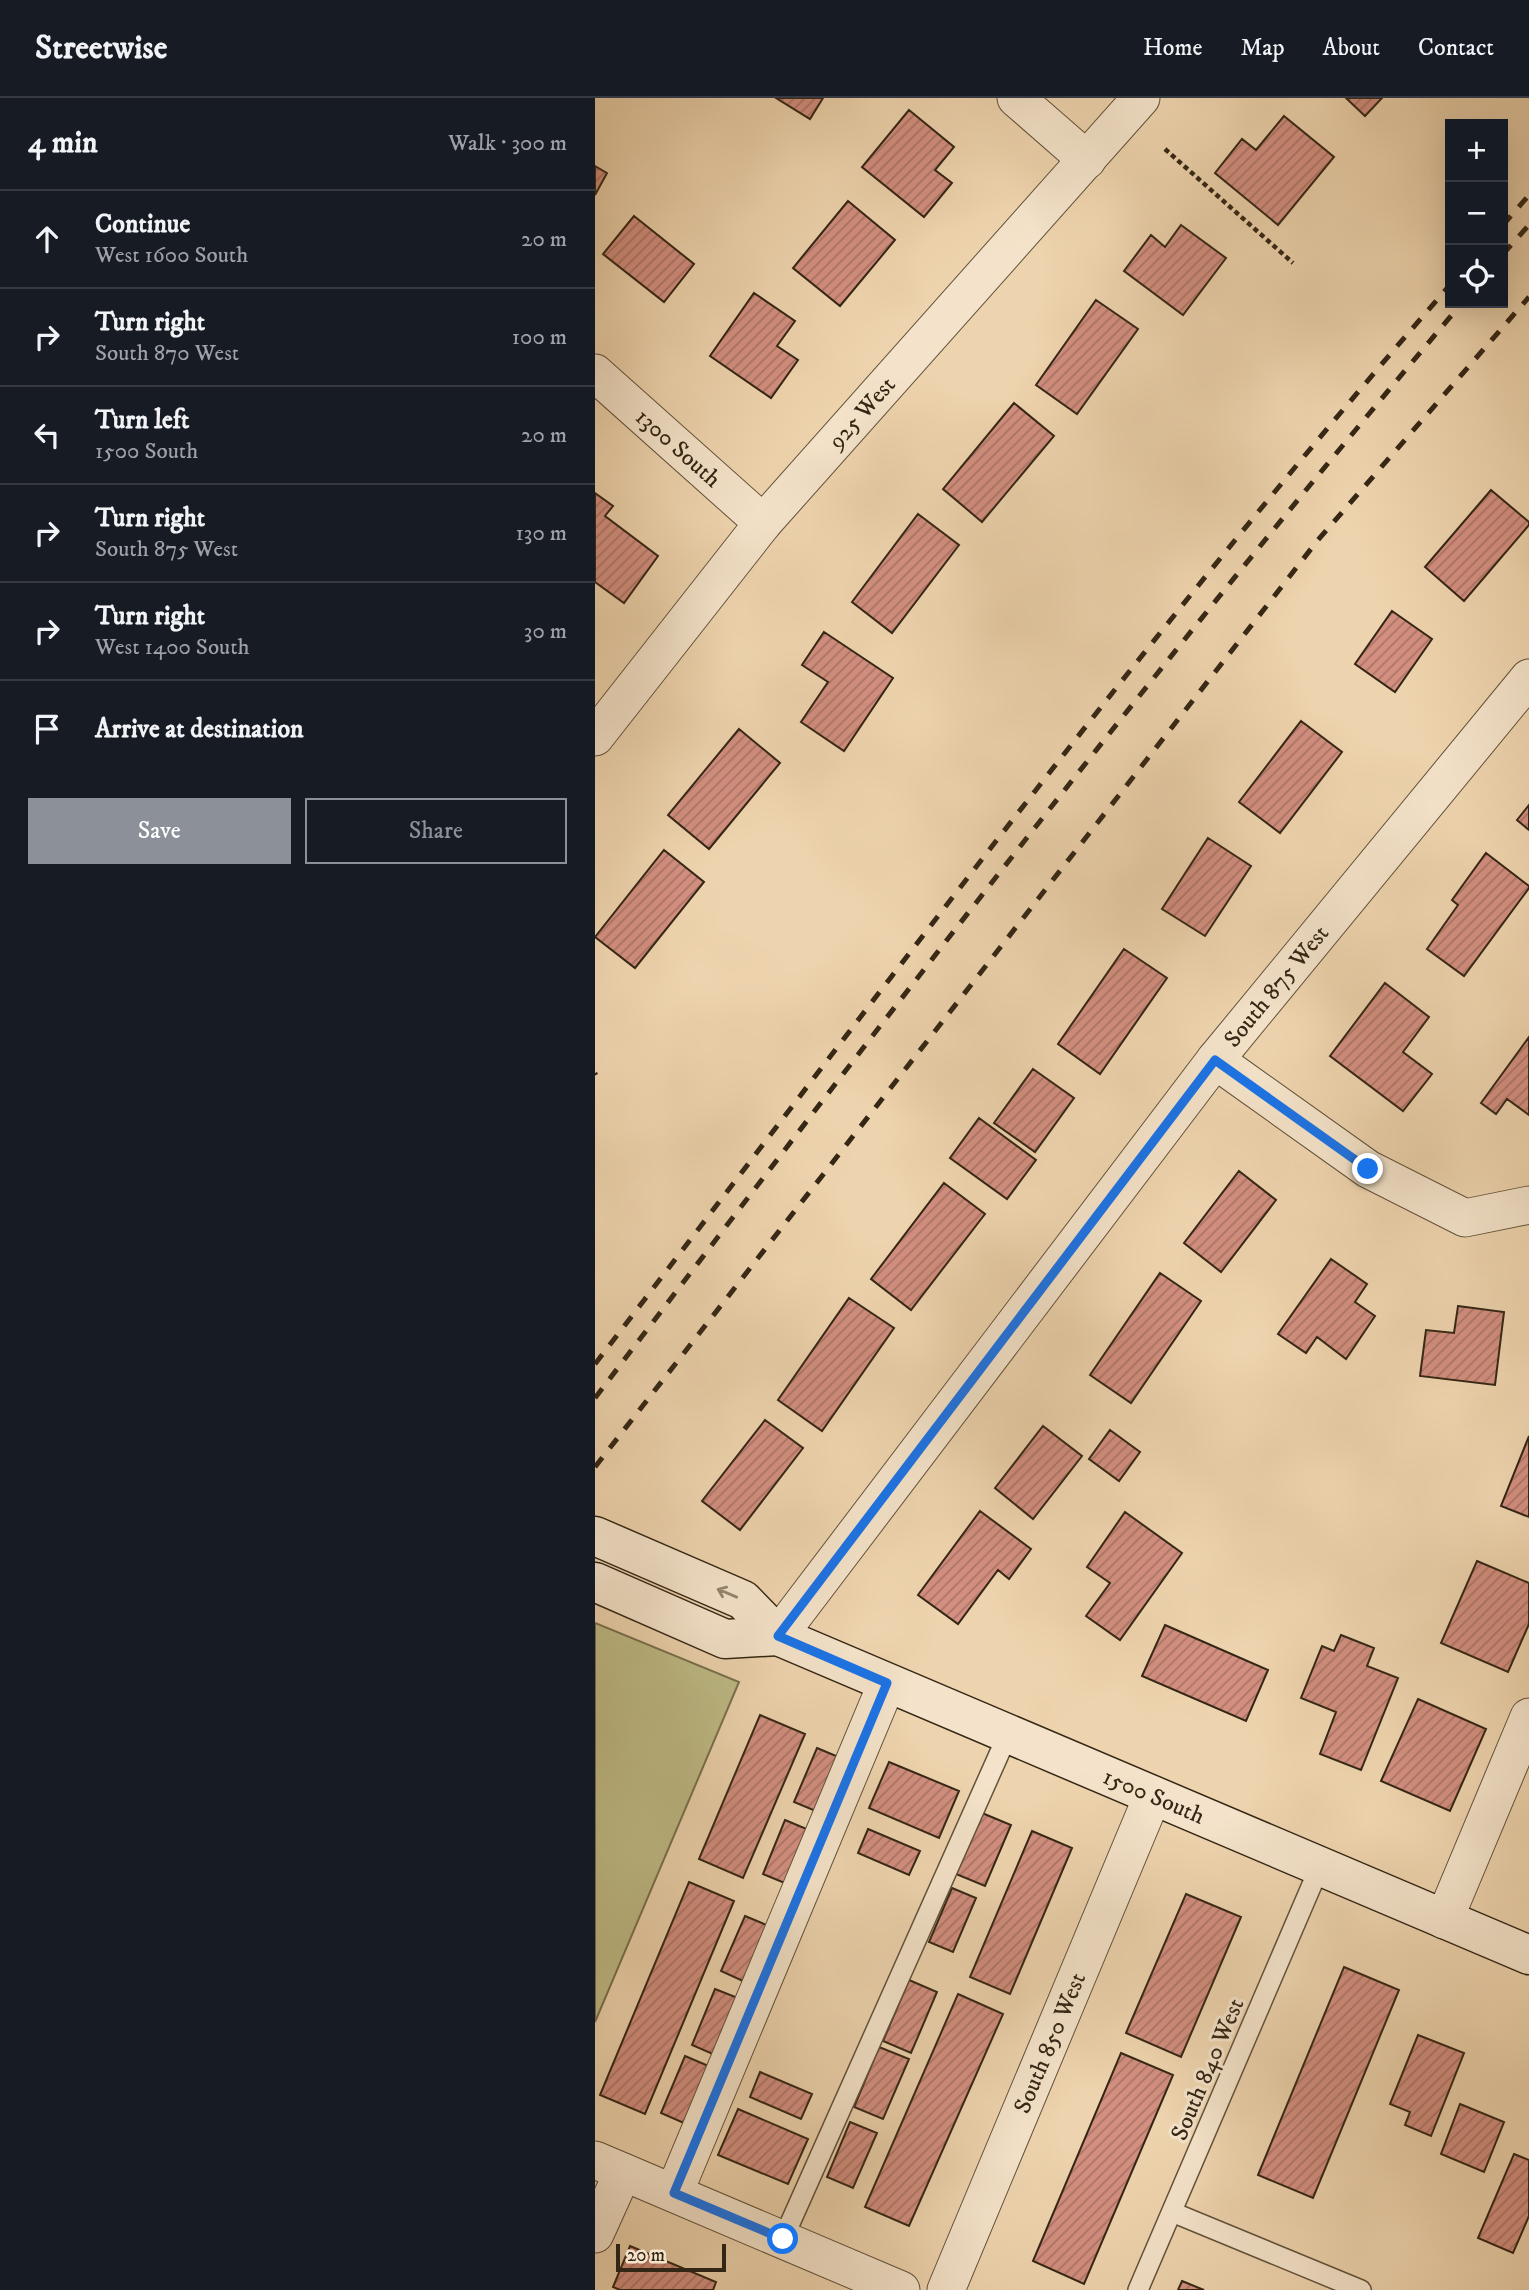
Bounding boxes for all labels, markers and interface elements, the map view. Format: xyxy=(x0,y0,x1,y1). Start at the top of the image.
text: Streetwise xyxy=(35,28,167,69)
text: Home xyxy=(1143,33,1202,63)
text: Map xyxy=(1240,33,1285,63)
text: About xyxy=(1323,33,1380,63)
text: Contact xyxy=(1418,33,1494,63)
map controls xyxy=(1445,119,1508,308)
button: + xyxy=(1445,119,1508,182)
text: 4 min xyxy=(28,125,98,162)
text: Walk · 300 m xyxy=(448,129,567,158)
button: − xyxy=(1445,182,1508,245)
text: Continue xyxy=(95,208,190,241)
icon: ahead xyxy=(28,220,66,258)
text: 20 m xyxy=(521,225,567,254)
text: West 1600 South xyxy=(95,241,248,270)
button: locate xyxy=(1445,245,1508,308)
text: Turn right xyxy=(95,306,205,339)
icon: right xyxy=(28,318,66,356)
text: 100 m xyxy=(512,323,567,352)
text: South 870 West xyxy=(95,339,239,368)
street label: 925 West xyxy=(821,370,902,456)
street label: 1300 South xyxy=(629,402,727,495)
text: Turn left xyxy=(95,404,189,437)
icon: left xyxy=(28,416,66,454)
text: 20 m xyxy=(521,421,567,450)
text: 1500 South xyxy=(95,437,198,466)
text: Turn right xyxy=(95,502,205,535)
icon: right xyxy=(28,514,66,552)
text: 130 m xyxy=(515,519,567,548)
text: South 875 West xyxy=(95,535,238,564)
text: Turn right xyxy=(95,600,205,633)
icon: right xyxy=(28,612,66,650)
text: 30 m xyxy=(524,617,567,646)
text: West 1400 South xyxy=(95,633,250,662)
icon: arrive xyxy=(28,710,66,748)
text: Arrive at destination xyxy=(95,713,304,746)
button: Save xyxy=(28,798,291,864)
button: Share xyxy=(305,798,567,864)
street label: South 875 West xyxy=(1218,919,1336,1054)
route end xyxy=(1352,1153,1383,1184)
one-way arrow xyxy=(716,1585,738,1598)
street label: 1500 South xyxy=(1098,1762,1209,1832)
street label: South 850 West xyxy=(1008,1968,1093,2118)
street label: South 840 West xyxy=(1164,1993,1251,2145)
route start xyxy=(767,2223,798,2254)
scale bar xyxy=(616,2241,726,2273)
text: 20 m xyxy=(627,2244,665,2267)

